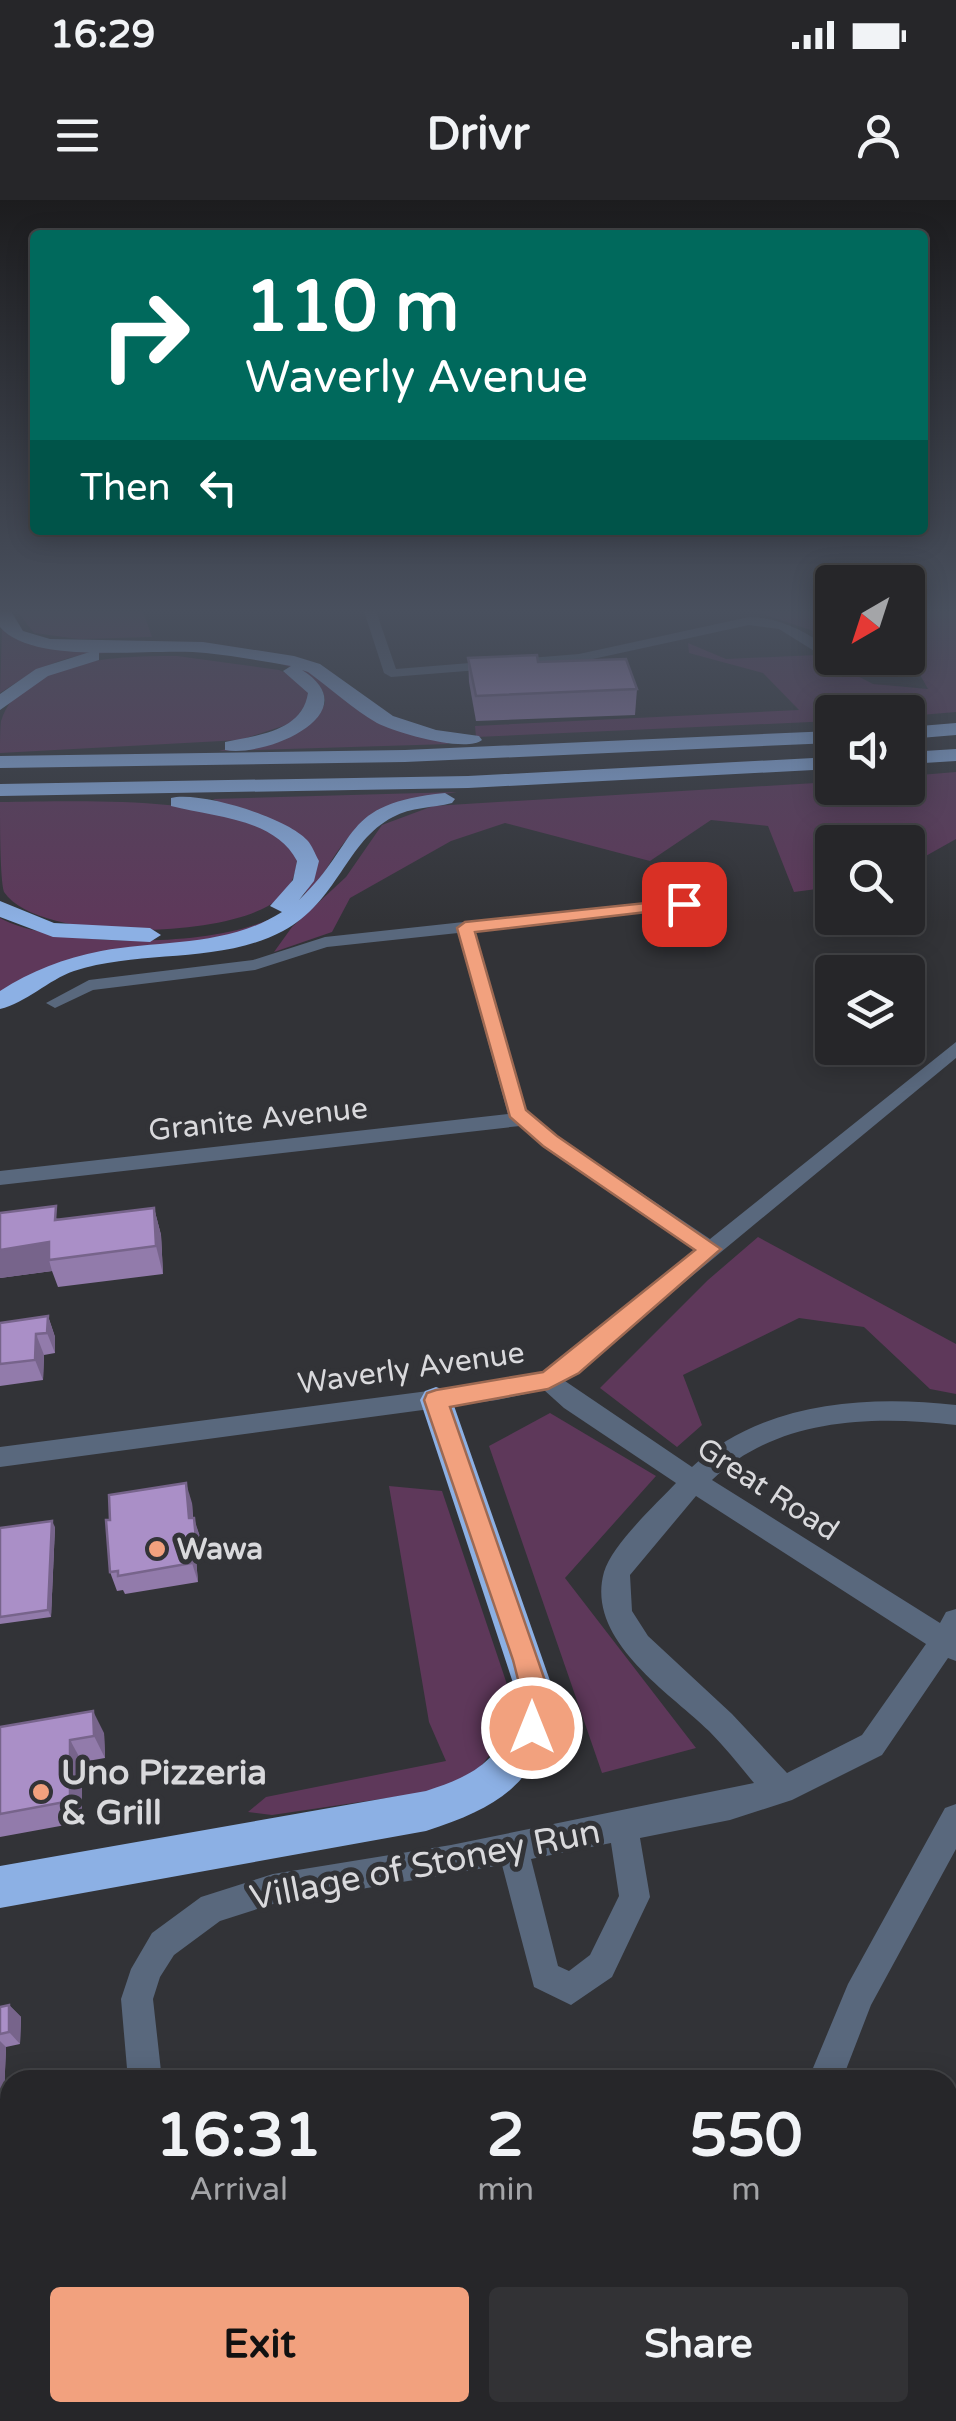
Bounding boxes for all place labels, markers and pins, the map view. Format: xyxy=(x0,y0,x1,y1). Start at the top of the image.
pin xyxy=(642,862,727,947)
place label: Wawa xyxy=(177,1531,263,1568)
marker: Wawa xyxy=(146,1538,168,1560)
place label: Uno Pizzeria & Grill xyxy=(61,1752,267,1834)
marker: Uno Pizzeria & Grill xyxy=(30,1781,52,1803)

